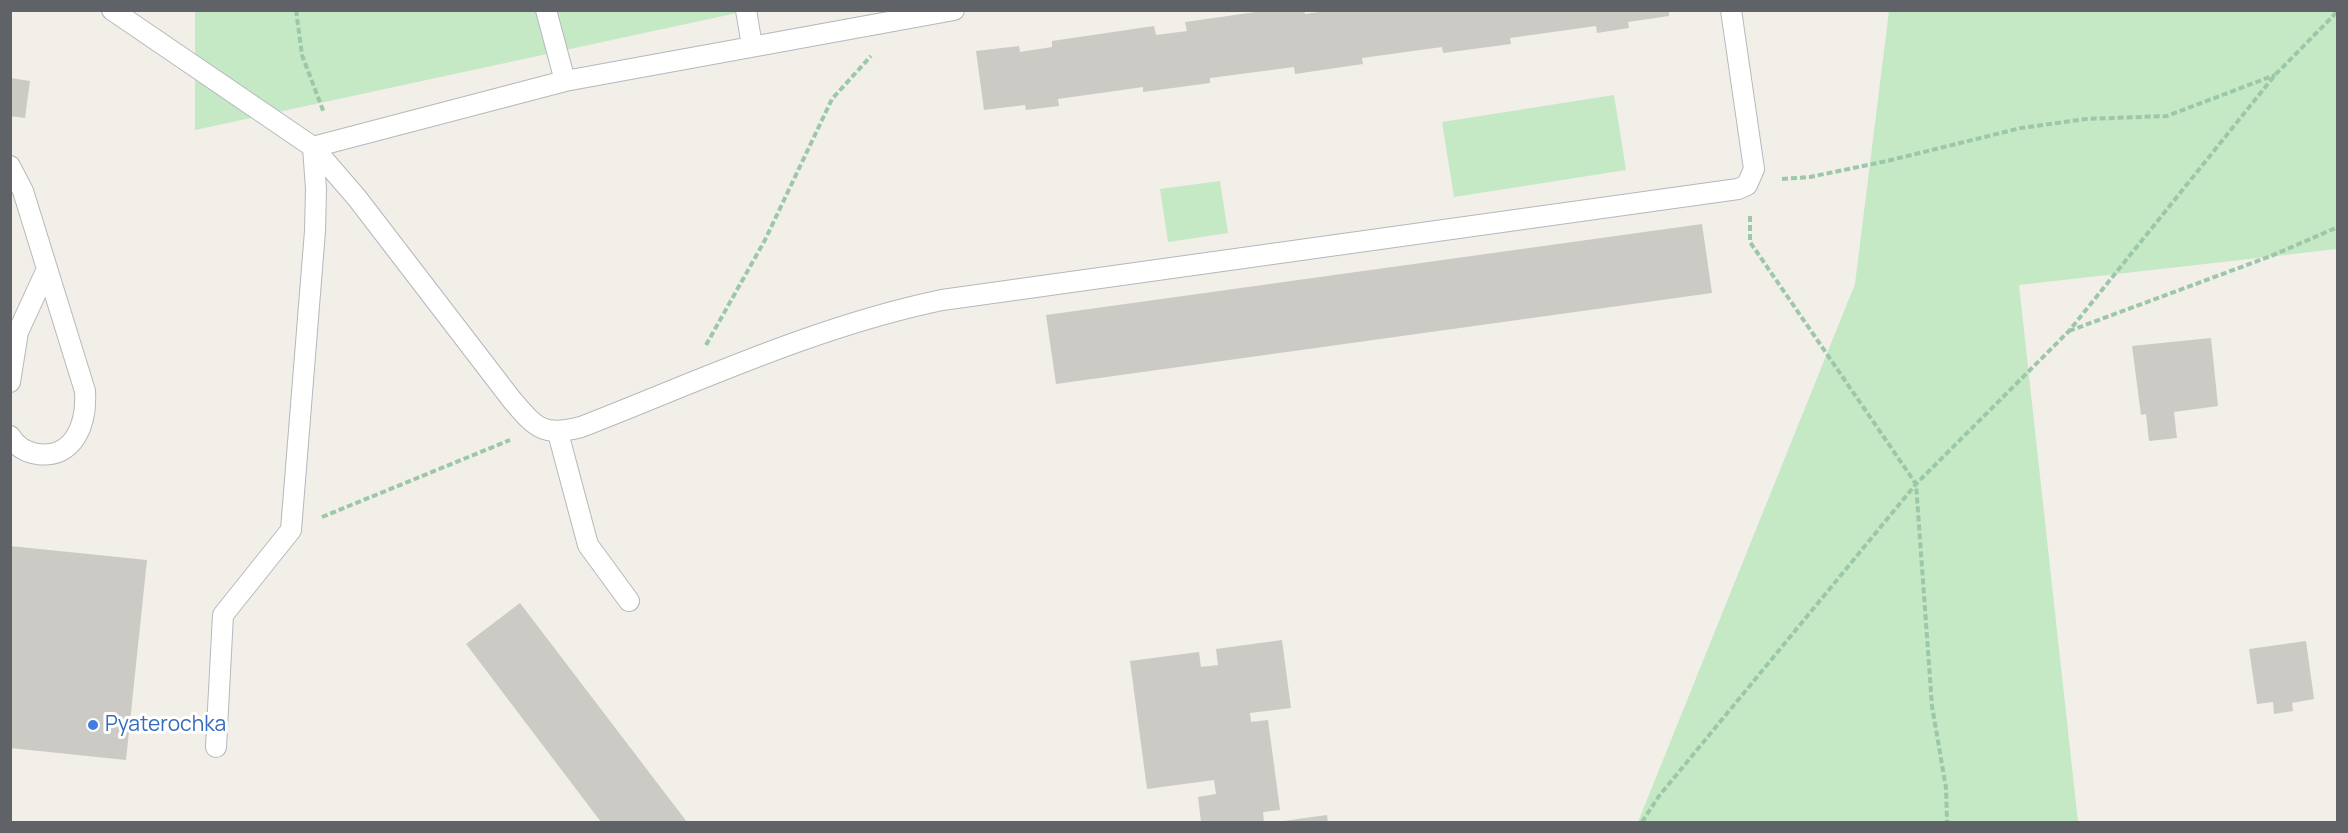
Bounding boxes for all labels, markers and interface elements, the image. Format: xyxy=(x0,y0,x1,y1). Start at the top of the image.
place label: Pyaterochka xyxy=(105,712,226,738)
marker: Pyaterochka xyxy=(86,718,100,732)

